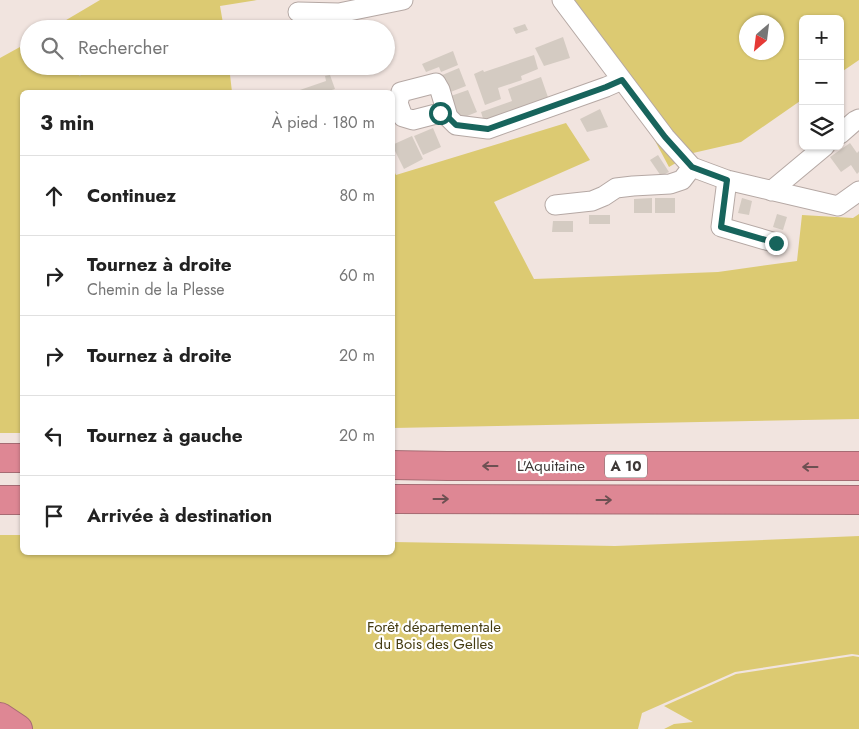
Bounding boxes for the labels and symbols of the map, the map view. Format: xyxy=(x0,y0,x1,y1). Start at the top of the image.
north arrow xyxy=(739,15,784,60)
route start xyxy=(429,102,452,125)
route end xyxy=(765,232,788,255)
road number: A 10 xyxy=(605,454,647,478)
street label: L'Aquitaine xyxy=(517,455,585,477)
one-way arrow xyxy=(483,461,499,471)
one-way arrow xyxy=(803,462,819,472)
one-way arrow xyxy=(432,494,449,504)
one-way arrow xyxy=(595,495,611,505)
park label: Forêt départementale du Bois des Gelles xyxy=(367,616,501,655)

